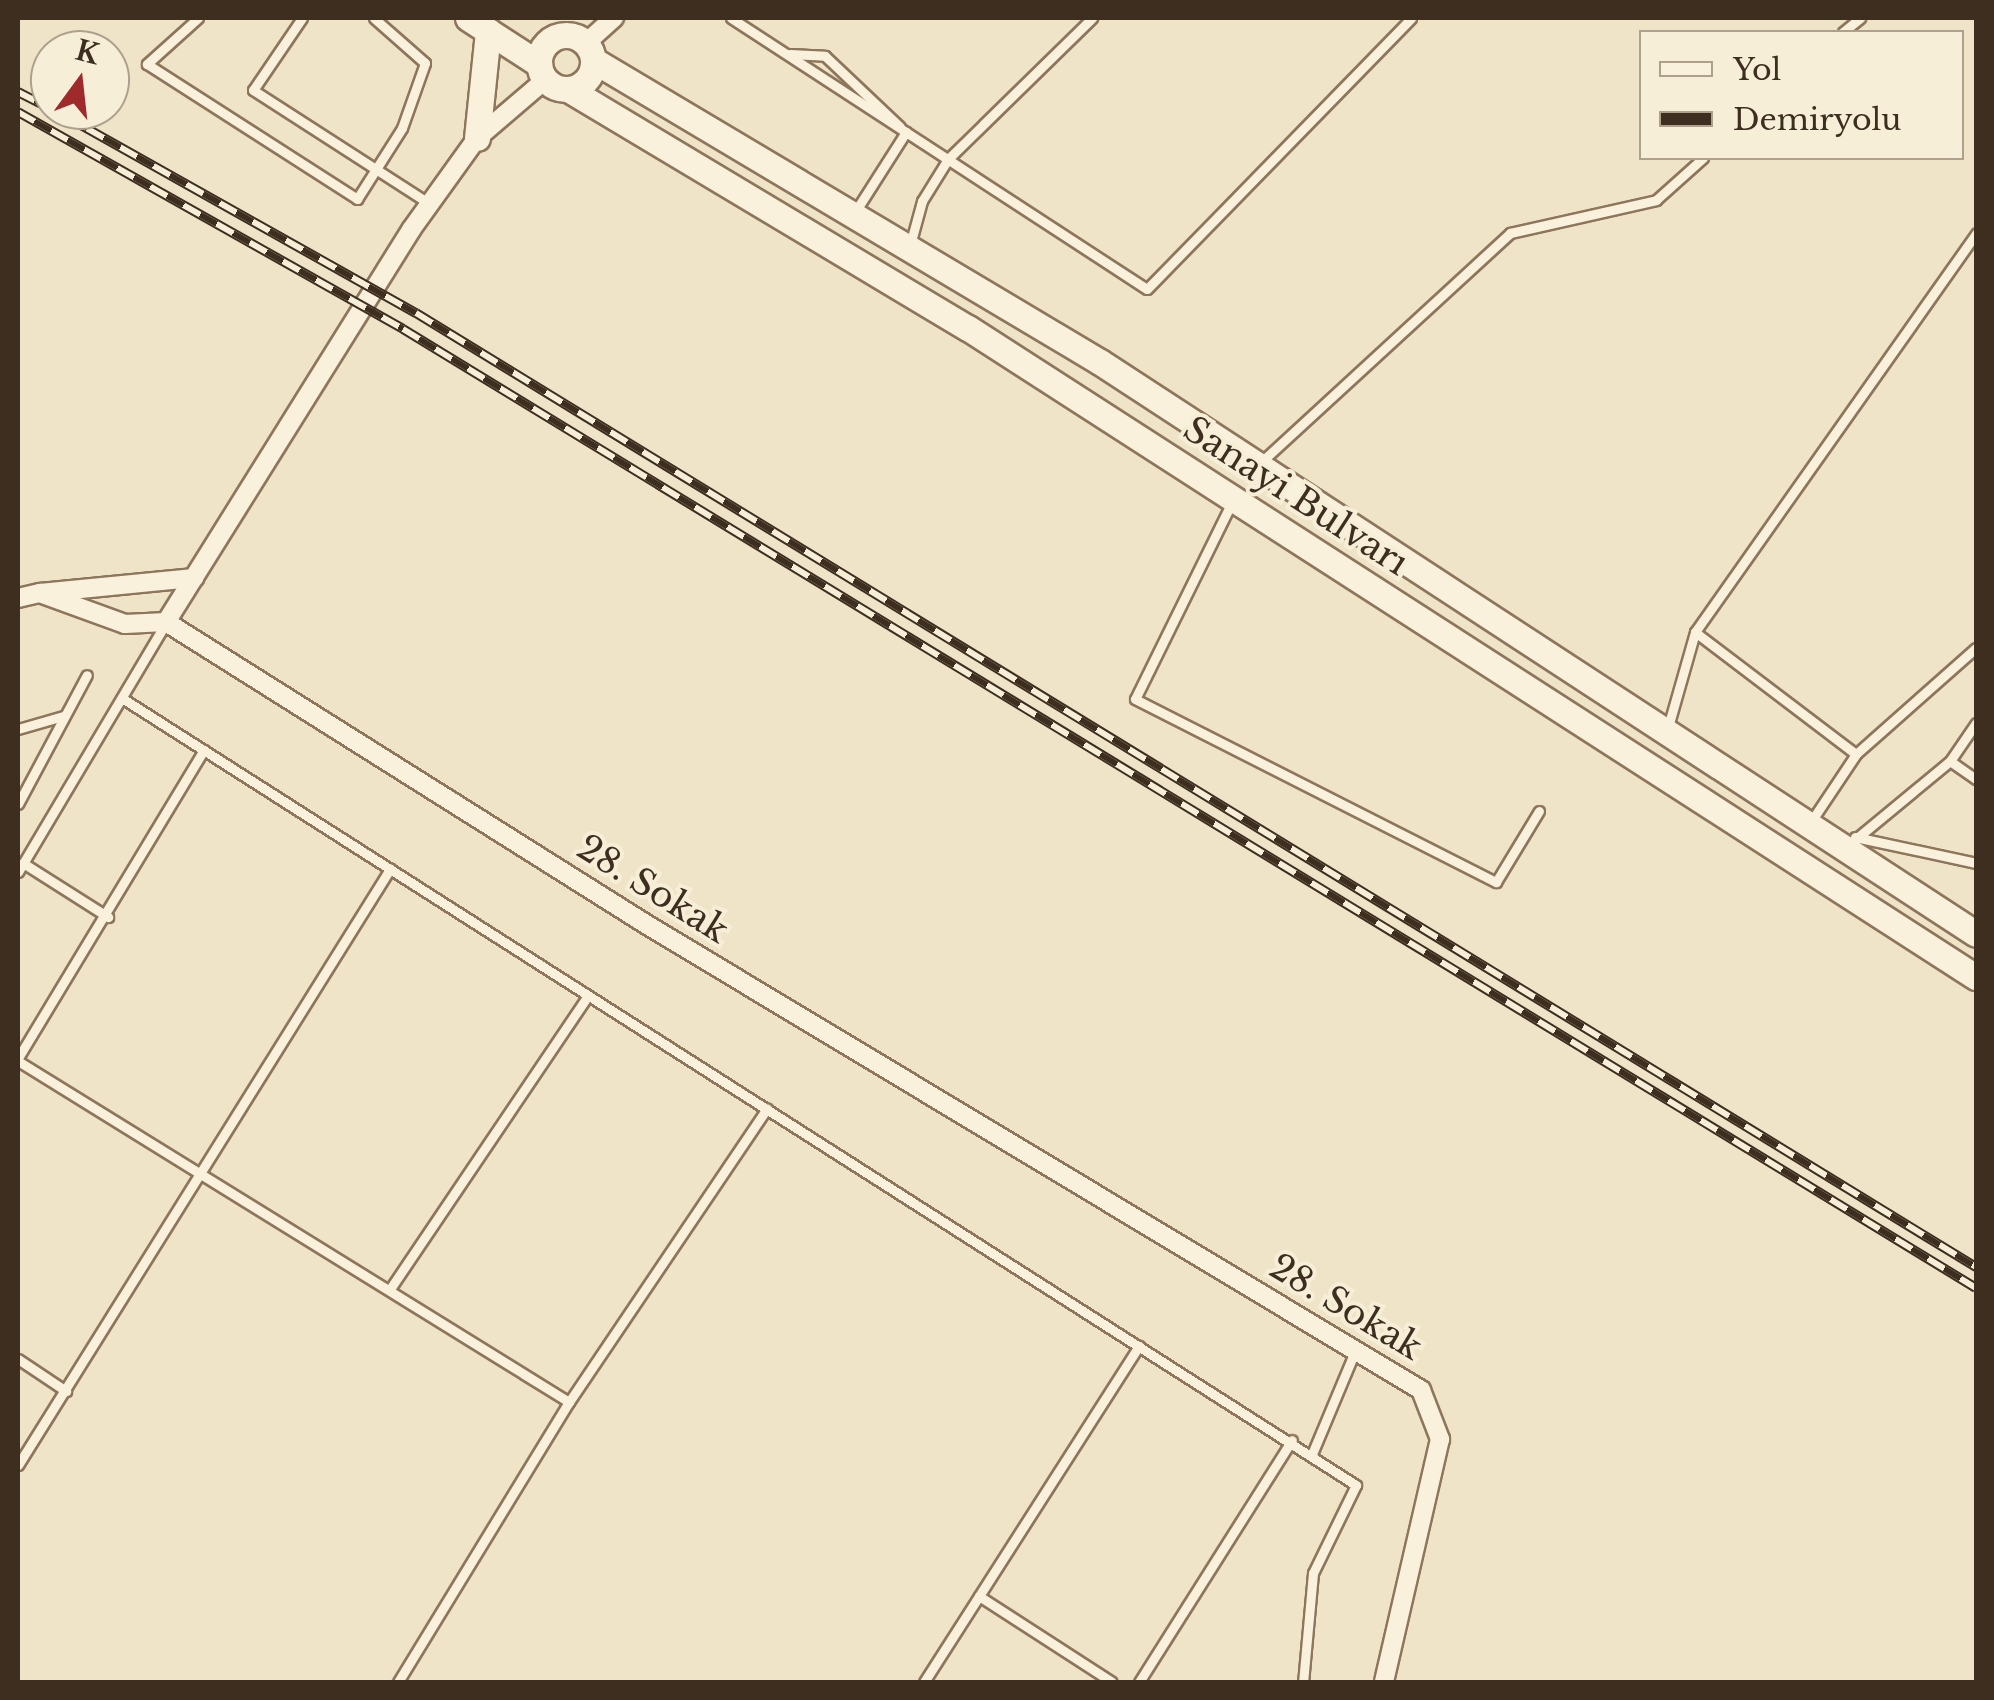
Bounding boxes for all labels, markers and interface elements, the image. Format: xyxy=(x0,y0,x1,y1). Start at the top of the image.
north arrow xyxy=(30,30,130,130)
legend xyxy=(1639,30,1964,160)
text: K xyxy=(72,33,103,72)
text: Yol xyxy=(1733,51,1781,88)
text: Demiryolu xyxy=(1733,101,1901,138)
street label: Sanayi Bulvarı xyxy=(1176,408,1416,584)
street label: 28. Sokak xyxy=(570,826,736,952)
street label: 28. Sokak xyxy=(1262,1245,1430,1369)

